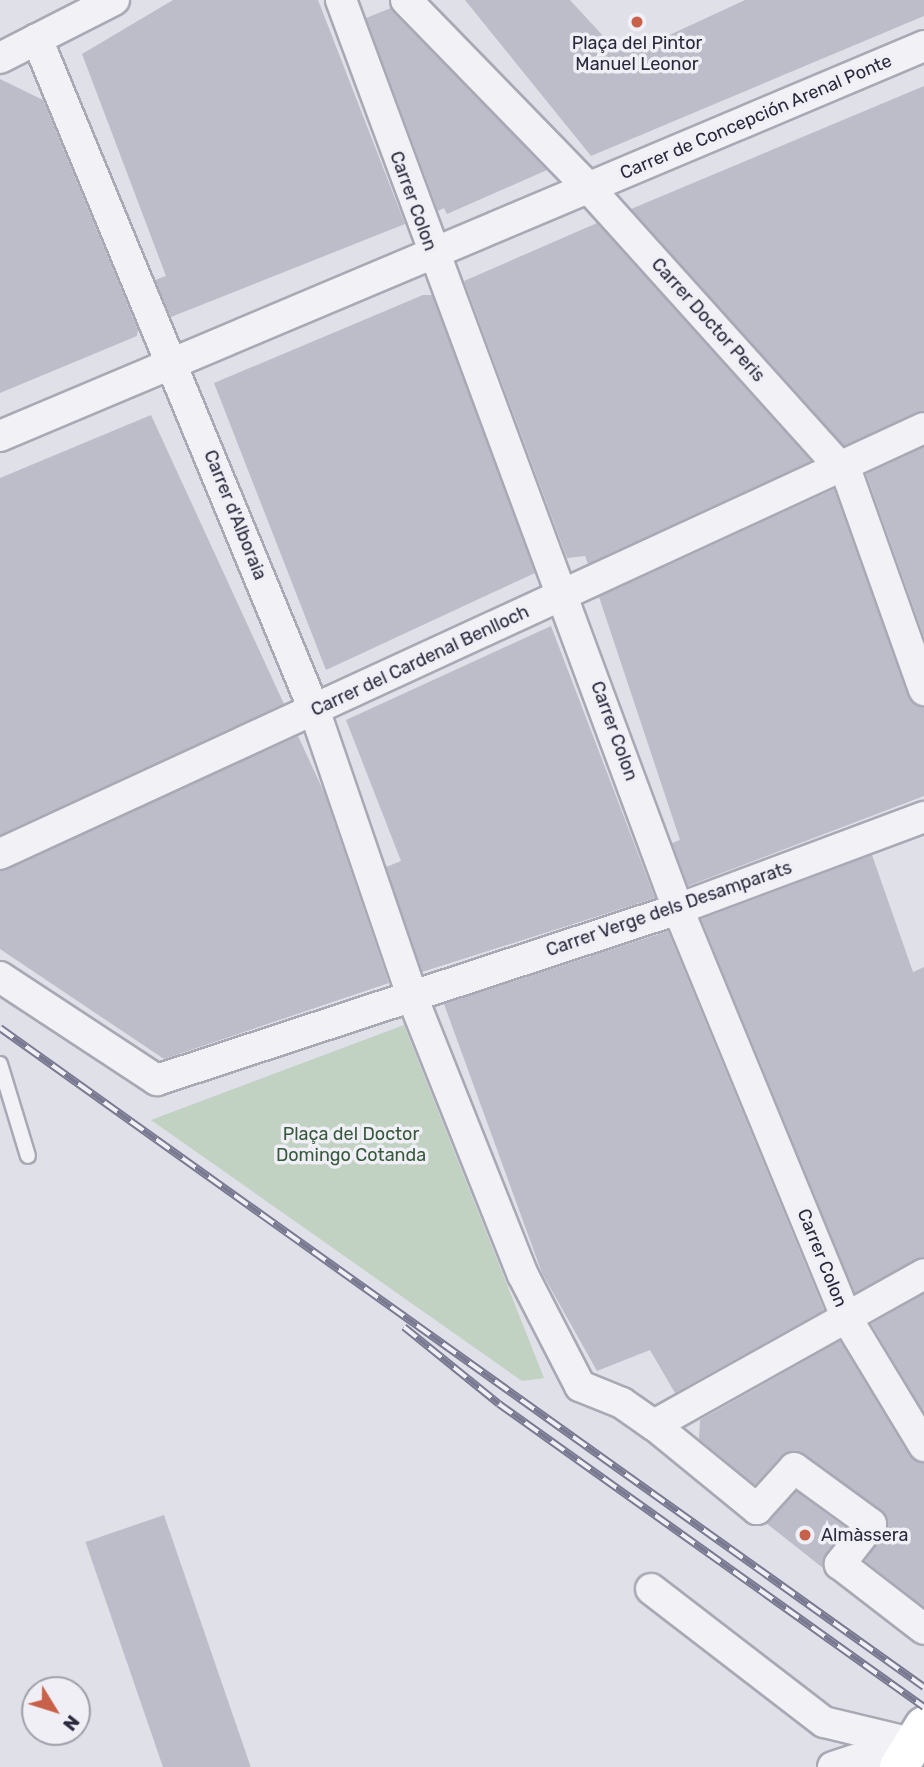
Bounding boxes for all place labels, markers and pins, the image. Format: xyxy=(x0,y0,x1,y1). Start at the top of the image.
marker: Plaça del Pintor Manuel Leonor xyxy=(629,14,645,30)
place label: Plaça del Pintor Manuel Leonor xyxy=(572,33,702,76)
place label: Almàssera xyxy=(821,1524,908,1546)
marker: Almàssera xyxy=(795,1525,815,1545)

